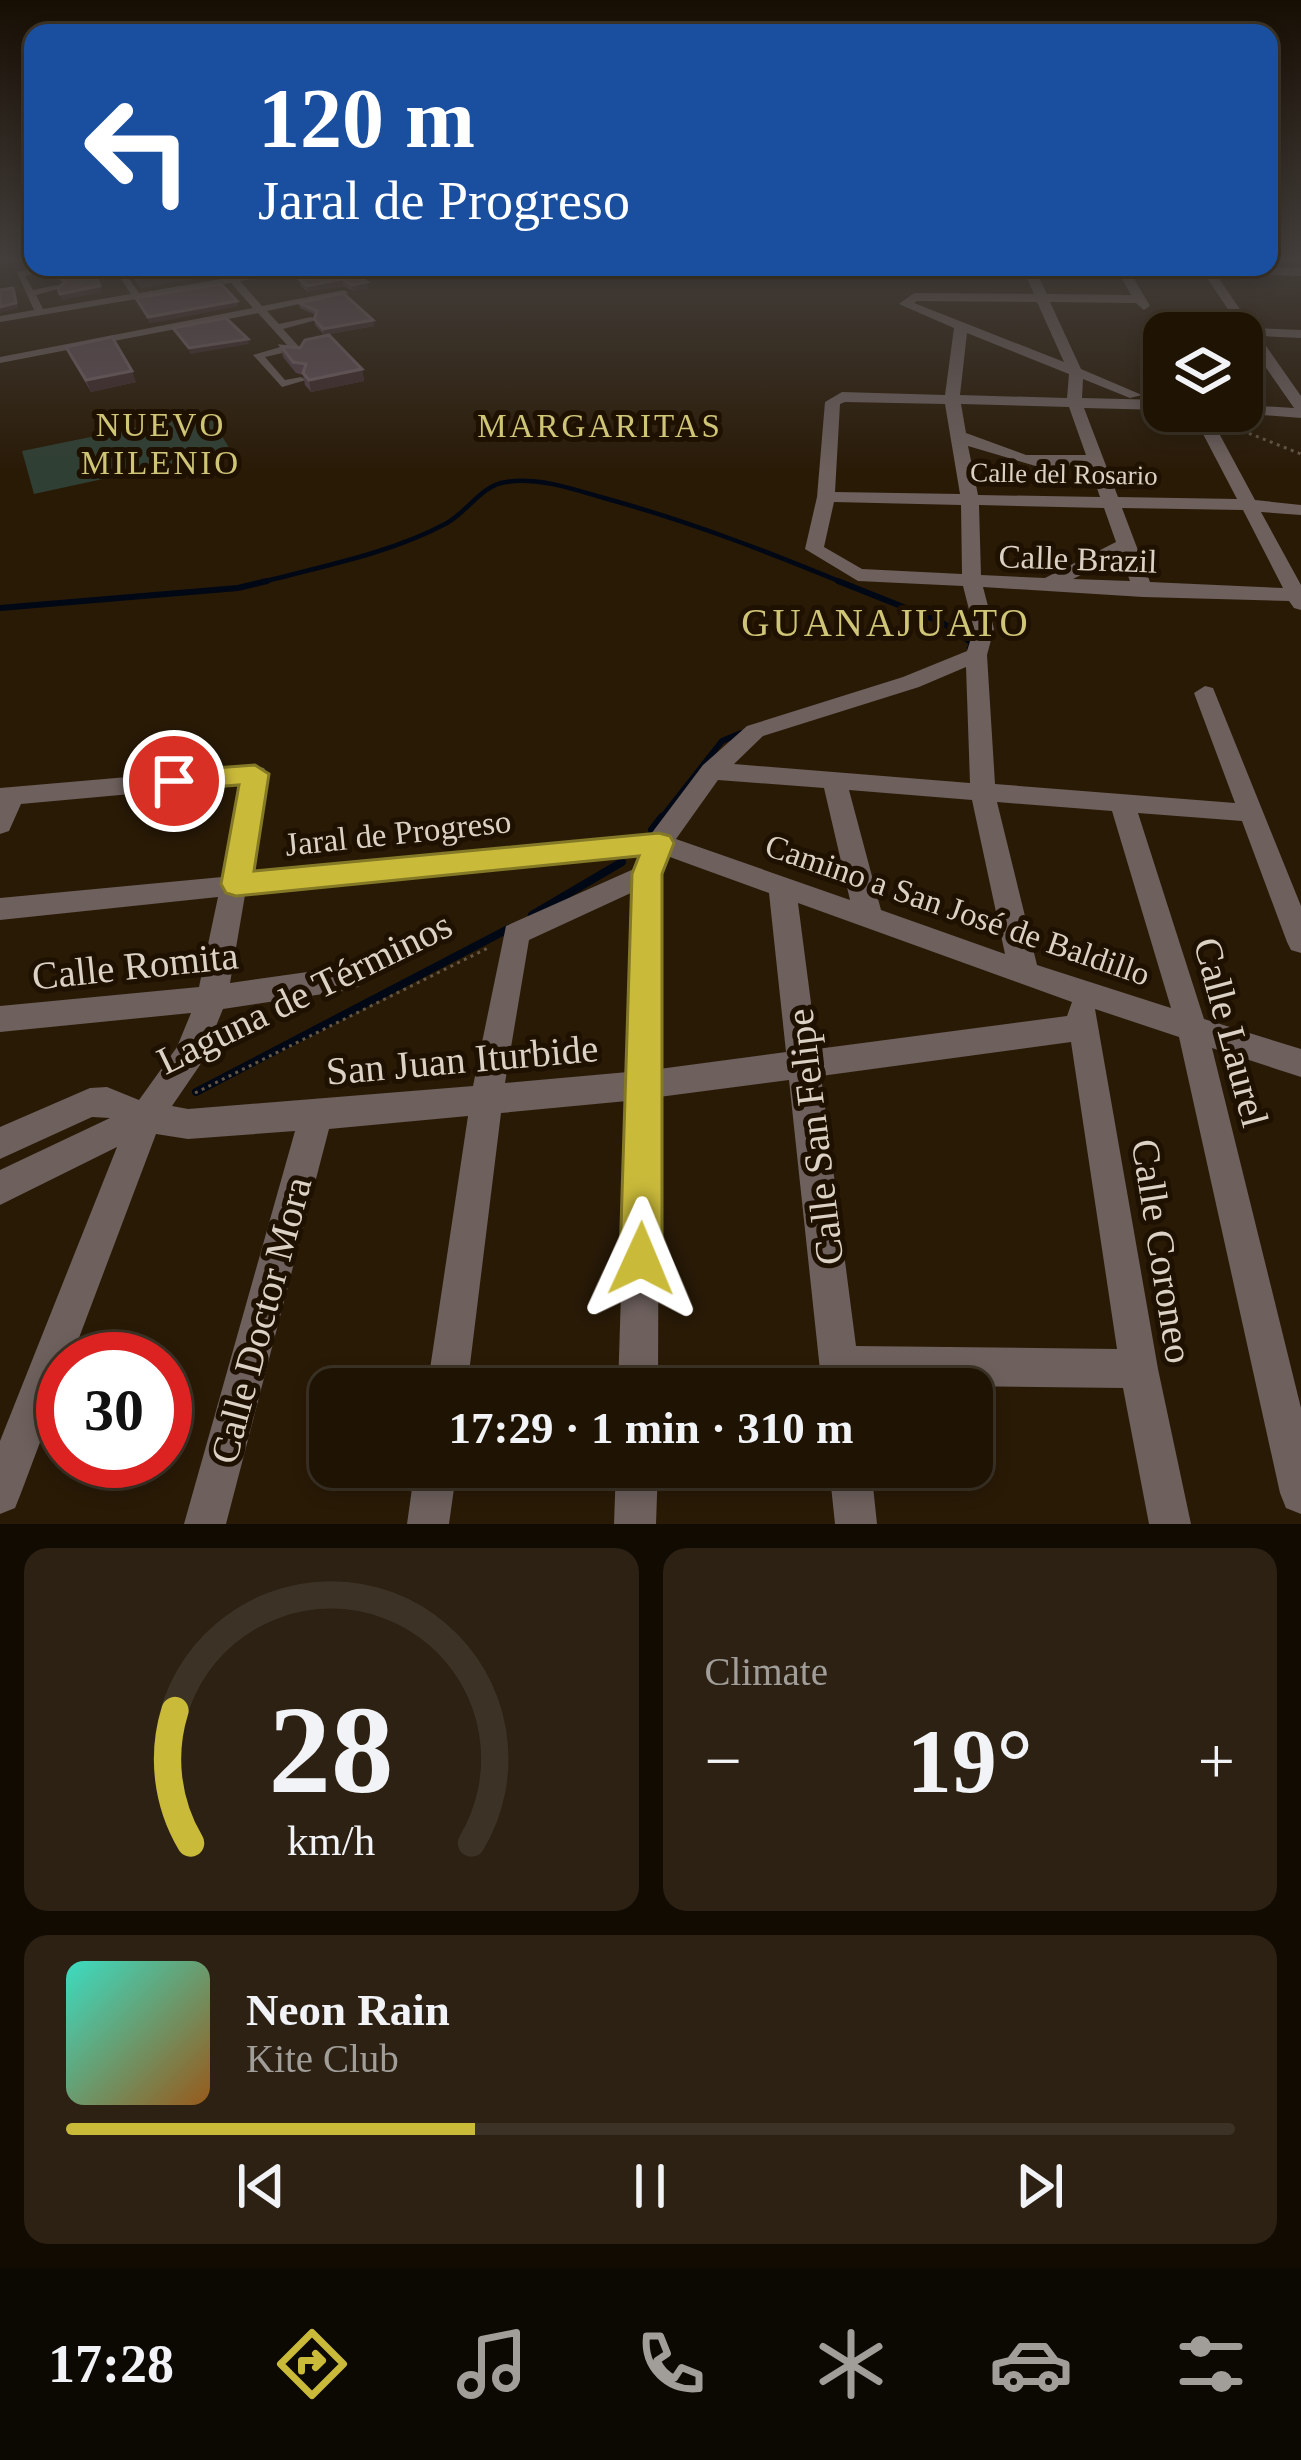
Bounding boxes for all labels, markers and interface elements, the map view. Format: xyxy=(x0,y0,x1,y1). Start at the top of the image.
icon: left xyxy=(60,72,216,228)
text: 120 m xyxy=(258,72,475,165)
text: Jaral de Progreso xyxy=(258,171,630,231)
map controls xyxy=(1143,312,1263,432)
button: layers xyxy=(1143,312,1263,432)
district label: NUEVO MILENIO xyxy=(81,407,241,481)
district label: MARGARITAS xyxy=(477,408,723,444)
street label: Calle del Rosario xyxy=(970,457,1158,491)
street label: Calle Brazil xyxy=(998,538,1158,580)
district label: GUANAJUATO xyxy=(741,601,1031,644)
pin xyxy=(123,730,225,832)
icon: arrive xyxy=(141,748,207,814)
street label: Jaral de Progreso xyxy=(283,803,513,863)
street label: Camino a San José de Baldillo xyxy=(761,827,1155,993)
street label: Laguna de Términos xyxy=(150,903,459,1083)
street label: Calle Romita xyxy=(30,933,240,998)
street label: Calle Laurel xyxy=(1186,933,1277,1131)
street label: Calle San Felipe xyxy=(777,1006,853,1267)
street label: San Juan Iturbide xyxy=(324,1026,600,1093)
street label: Calle Coroneo xyxy=(1124,1136,1201,1366)
street label: Calle Doctor Mora xyxy=(202,1172,319,1468)
position arrow xyxy=(578,1196,704,1322)
speed limit sign: 30 xyxy=(36,1332,192,1488)
text: 17:29 · 1 min · 310 m xyxy=(449,1403,854,1453)
text: Climate xyxy=(705,1650,828,1693)
text: 28 xyxy=(269,1681,394,1819)
text: 19° xyxy=(907,1712,1033,1811)
text: − xyxy=(705,1724,742,1797)
text: + xyxy=(1198,1724,1235,1797)
text: km/h xyxy=(287,1816,375,1863)
text: Neon Rain xyxy=(246,1985,450,2035)
text: Kite Club xyxy=(246,2037,399,2080)
icon: previous xyxy=(228,2153,294,2219)
icon: pause xyxy=(617,2153,683,2219)
icon: next xyxy=(1007,2153,1073,2219)
icon: directions xyxy=(270,2322,354,2406)
icon: music xyxy=(450,2322,534,2406)
icon: phone xyxy=(629,2322,713,2406)
icon: climate xyxy=(809,2322,893,2406)
icon: car xyxy=(989,2322,1073,2406)
icon: filters xyxy=(1169,2322,1253,2406)
text: 17:28 xyxy=(48,2334,174,2394)

